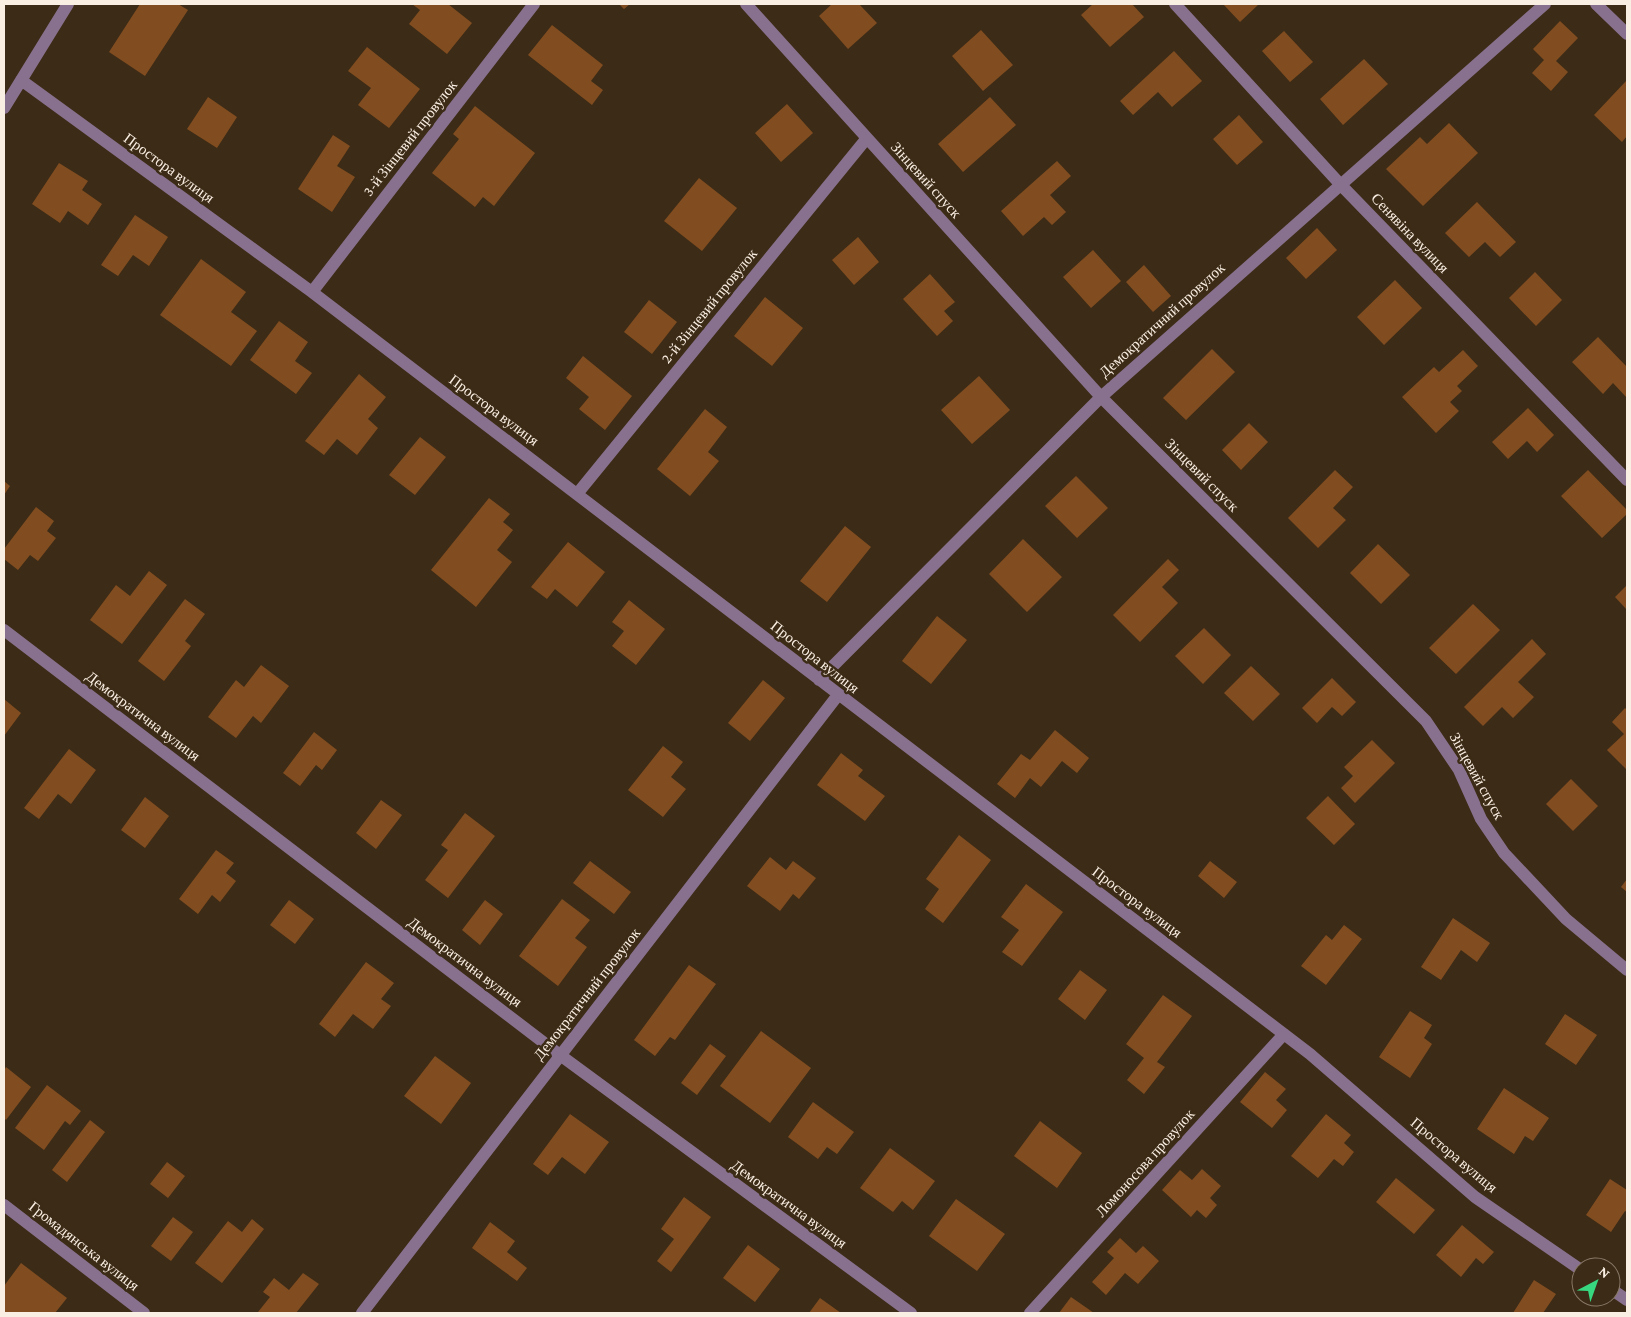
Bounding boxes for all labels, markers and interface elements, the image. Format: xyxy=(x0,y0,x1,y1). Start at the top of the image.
street label: 3-й Зінцевий провулок xyxy=(360,76,461,199)
street label: Простора вулиця xyxy=(121,130,217,206)
street label: Зінцевий спуск xyxy=(888,139,965,222)
street label: Сенявіна вулиця xyxy=(1368,190,1452,276)
street label: 2-й Зінцевий провулок xyxy=(658,245,761,366)
street label: Демократичний провулок xyxy=(1096,259,1228,380)
street label: Простора вулиця xyxy=(446,371,542,449)
street label: Зінцевий спуск xyxy=(1162,435,1242,515)
street label: Простора вулиця xyxy=(768,618,862,696)
street label: Демократична вулиця xyxy=(83,668,203,764)
street label: Зінцевий спуск xyxy=(1447,730,1508,823)
street label: Простора вулиця xyxy=(1089,863,1185,941)
street label: Демократична вулиця xyxy=(405,914,525,1010)
street label: Демократичний провулок xyxy=(531,924,644,1063)
street label: Ломоносова провулок xyxy=(1093,1105,1198,1220)
street label: Простора вулиця xyxy=(1408,1114,1500,1196)
street label: Демократична вулиця xyxy=(728,1157,850,1251)
street label: Громадянська вулиця xyxy=(26,1198,142,1294)
north arrow xyxy=(1571,1257,1621,1307)
text: N xyxy=(1596,1263,1614,1282)

